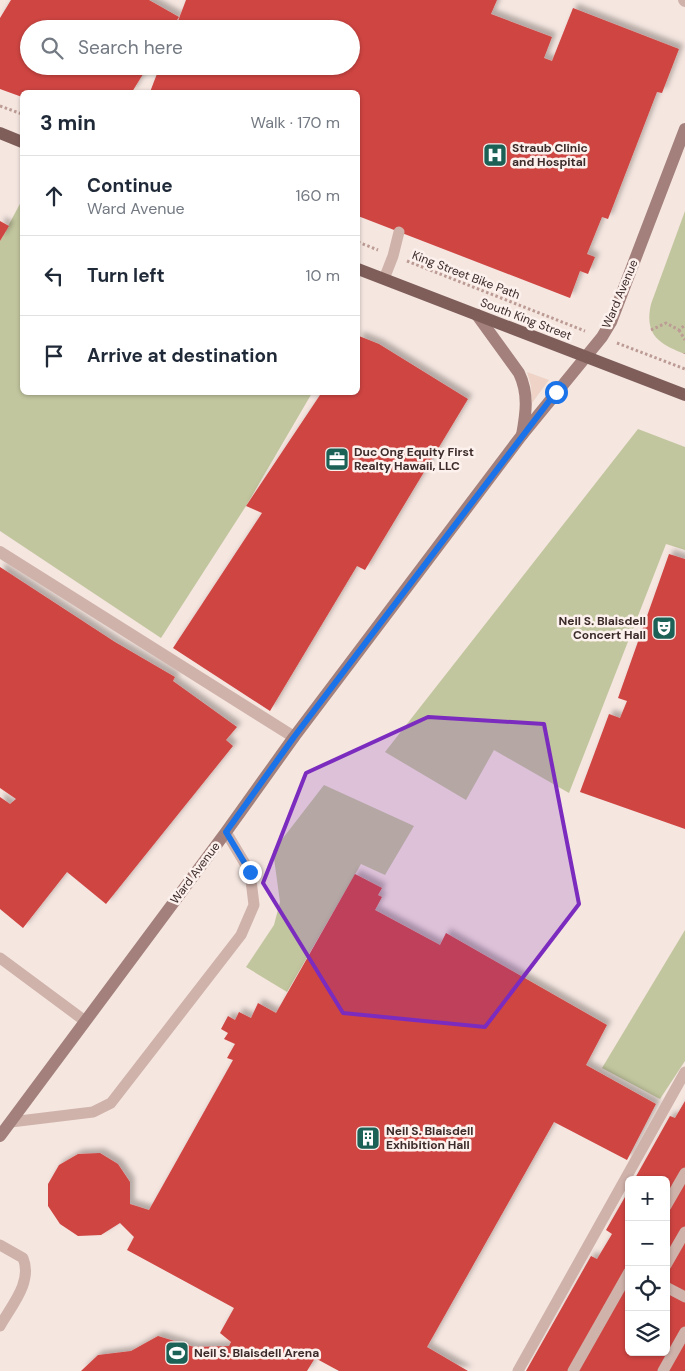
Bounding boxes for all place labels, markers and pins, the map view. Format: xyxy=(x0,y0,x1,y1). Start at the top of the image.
place label: Straub Clinic and Hospital xyxy=(512,140,588,170)
hospital icon: Straub Clinic and Hospital xyxy=(482,142,508,168)
place label: Duc Ong Equity First Realty Hawaii, LLC xyxy=(354,444,474,474)
office icon: Duc Ong Equity First Realty Hawaii, LLC xyxy=(324,446,350,472)
place label: Neil S. Blaisdell Concert Hall xyxy=(559,613,646,643)
theatre icon: Neil S. Blaisdell Concert Hall xyxy=(651,615,677,641)
place label: Neil S. Blaisdell Exhibition Hall xyxy=(386,1123,473,1153)
building icon: Neil S. Blaisdell Exhibition Hall xyxy=(355,1125,381,1151)
sports icon: Neil S. Blaisdell Arena xyxy=(164,1340,190,1366)
place label: Neil S. Blaisdell Arena xyxy=(194,1345,319,1361)

